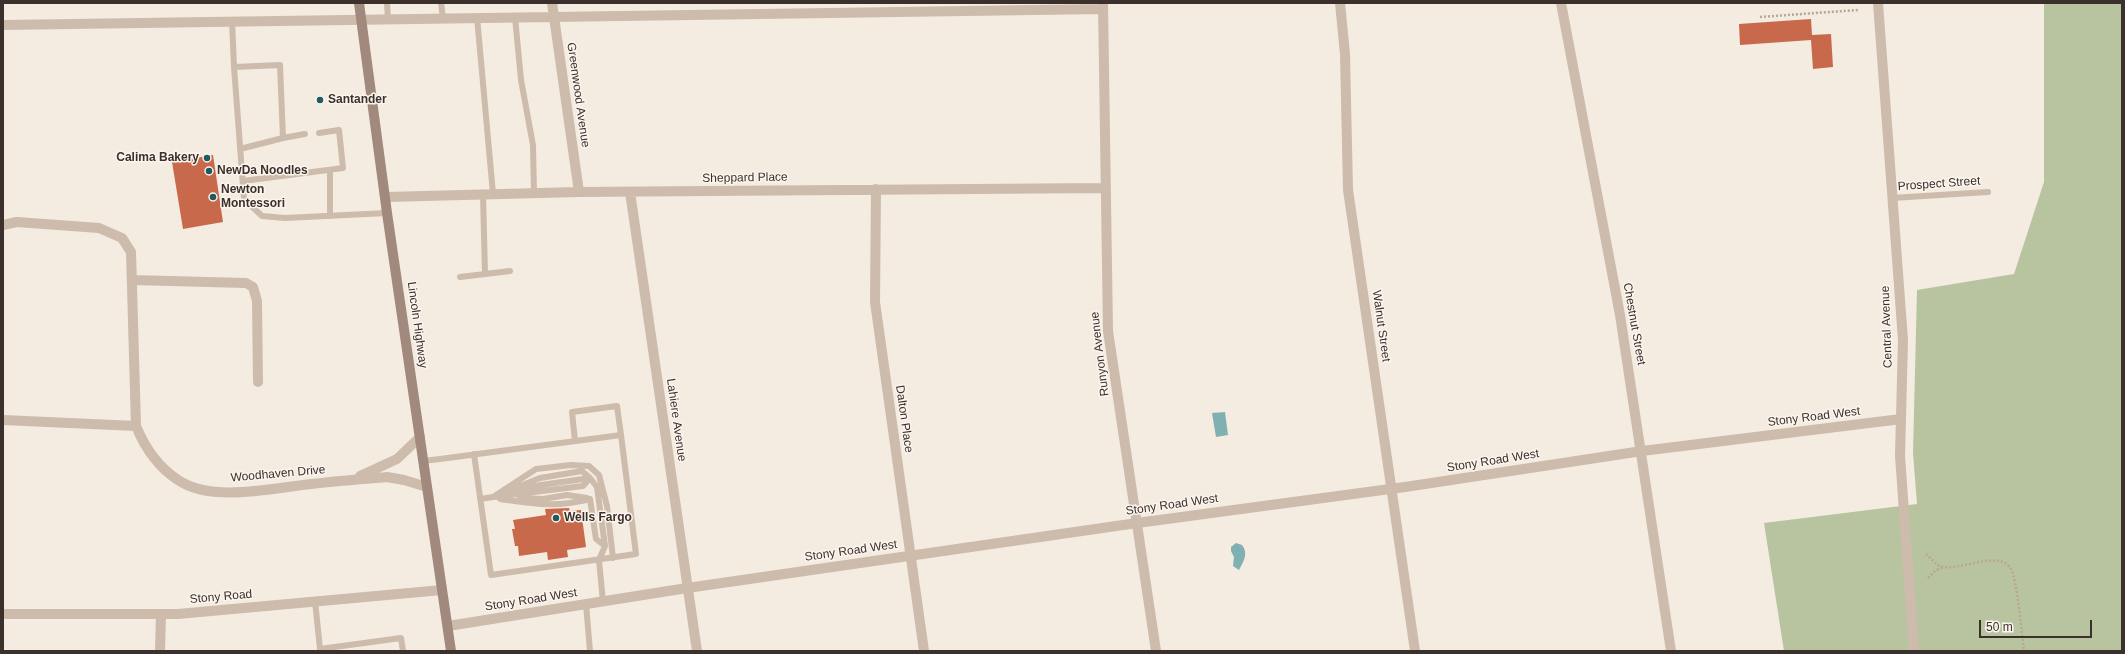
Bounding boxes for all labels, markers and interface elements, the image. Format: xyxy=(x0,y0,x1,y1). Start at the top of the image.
street label: Greenwood Avenue xyxy=(564,42,592,148)
place label: Santander xyxy=(328,93,387,107)
marker: Santander xyxy=(315,95,325,105)
place label: Calima Bakery xyxy=(116,151,199,165)
marker: Calima Bakery xyxy=(202,153,212,163)
place label: NewDa Noodles xyxy=(217,164,308,178)
marker: NewDa Noodles xyxy=(204,166,214,176)
street label: Sheppard Place xyxy=(702,170,788,186)
street label: Prospect Street xyxy=(1897,174,1981,194)
place label: Newton Montessori xyxy=(221,183,285,211)
marker: Newton Montessori xyxy=(208,192,218,202)
street label: Lincoln Highway xyxy=(404,281,430,369)
street label: Chestnut Street xyxy=(1620,282,1648,366)
street label: Central Avenue xyxy=(1878,286,1896,368)
street label: Walnut Street xyxy=(1369,289,1393,363)
street label: Runyon Avenue xyxy=(1088,311,1112,397)
street label: Lahiere Avenue xyxy=(663,377,689,463)
street label: Dalton Place xyxy=(892,384,916,454)
street label: Stony Road West xyxy=(1767,404,1861,430)
street label: Stony Road West xyxy=(1446,447,1540,475)
street label: Woodhaven Drive xyxy=(230,463,326,485)
street label: Stony Road West xyxy=(1125,491,1219,519)
place label: Wells Fargo xyxy=(564,511,632,525)
marker: Wells Fargo xyxy=(551,513,561,523)
street label: Stony Road West xyxy=(804,537,898,565)
street label: Stony Road West xyxy=(484,586,578,614)
street label: Stony Road xyxy=(189,587,253,607)
scale bar xyxy=(1981,612,2094,638)
text: 50 m xyxy=(1986,620,2013,634)

